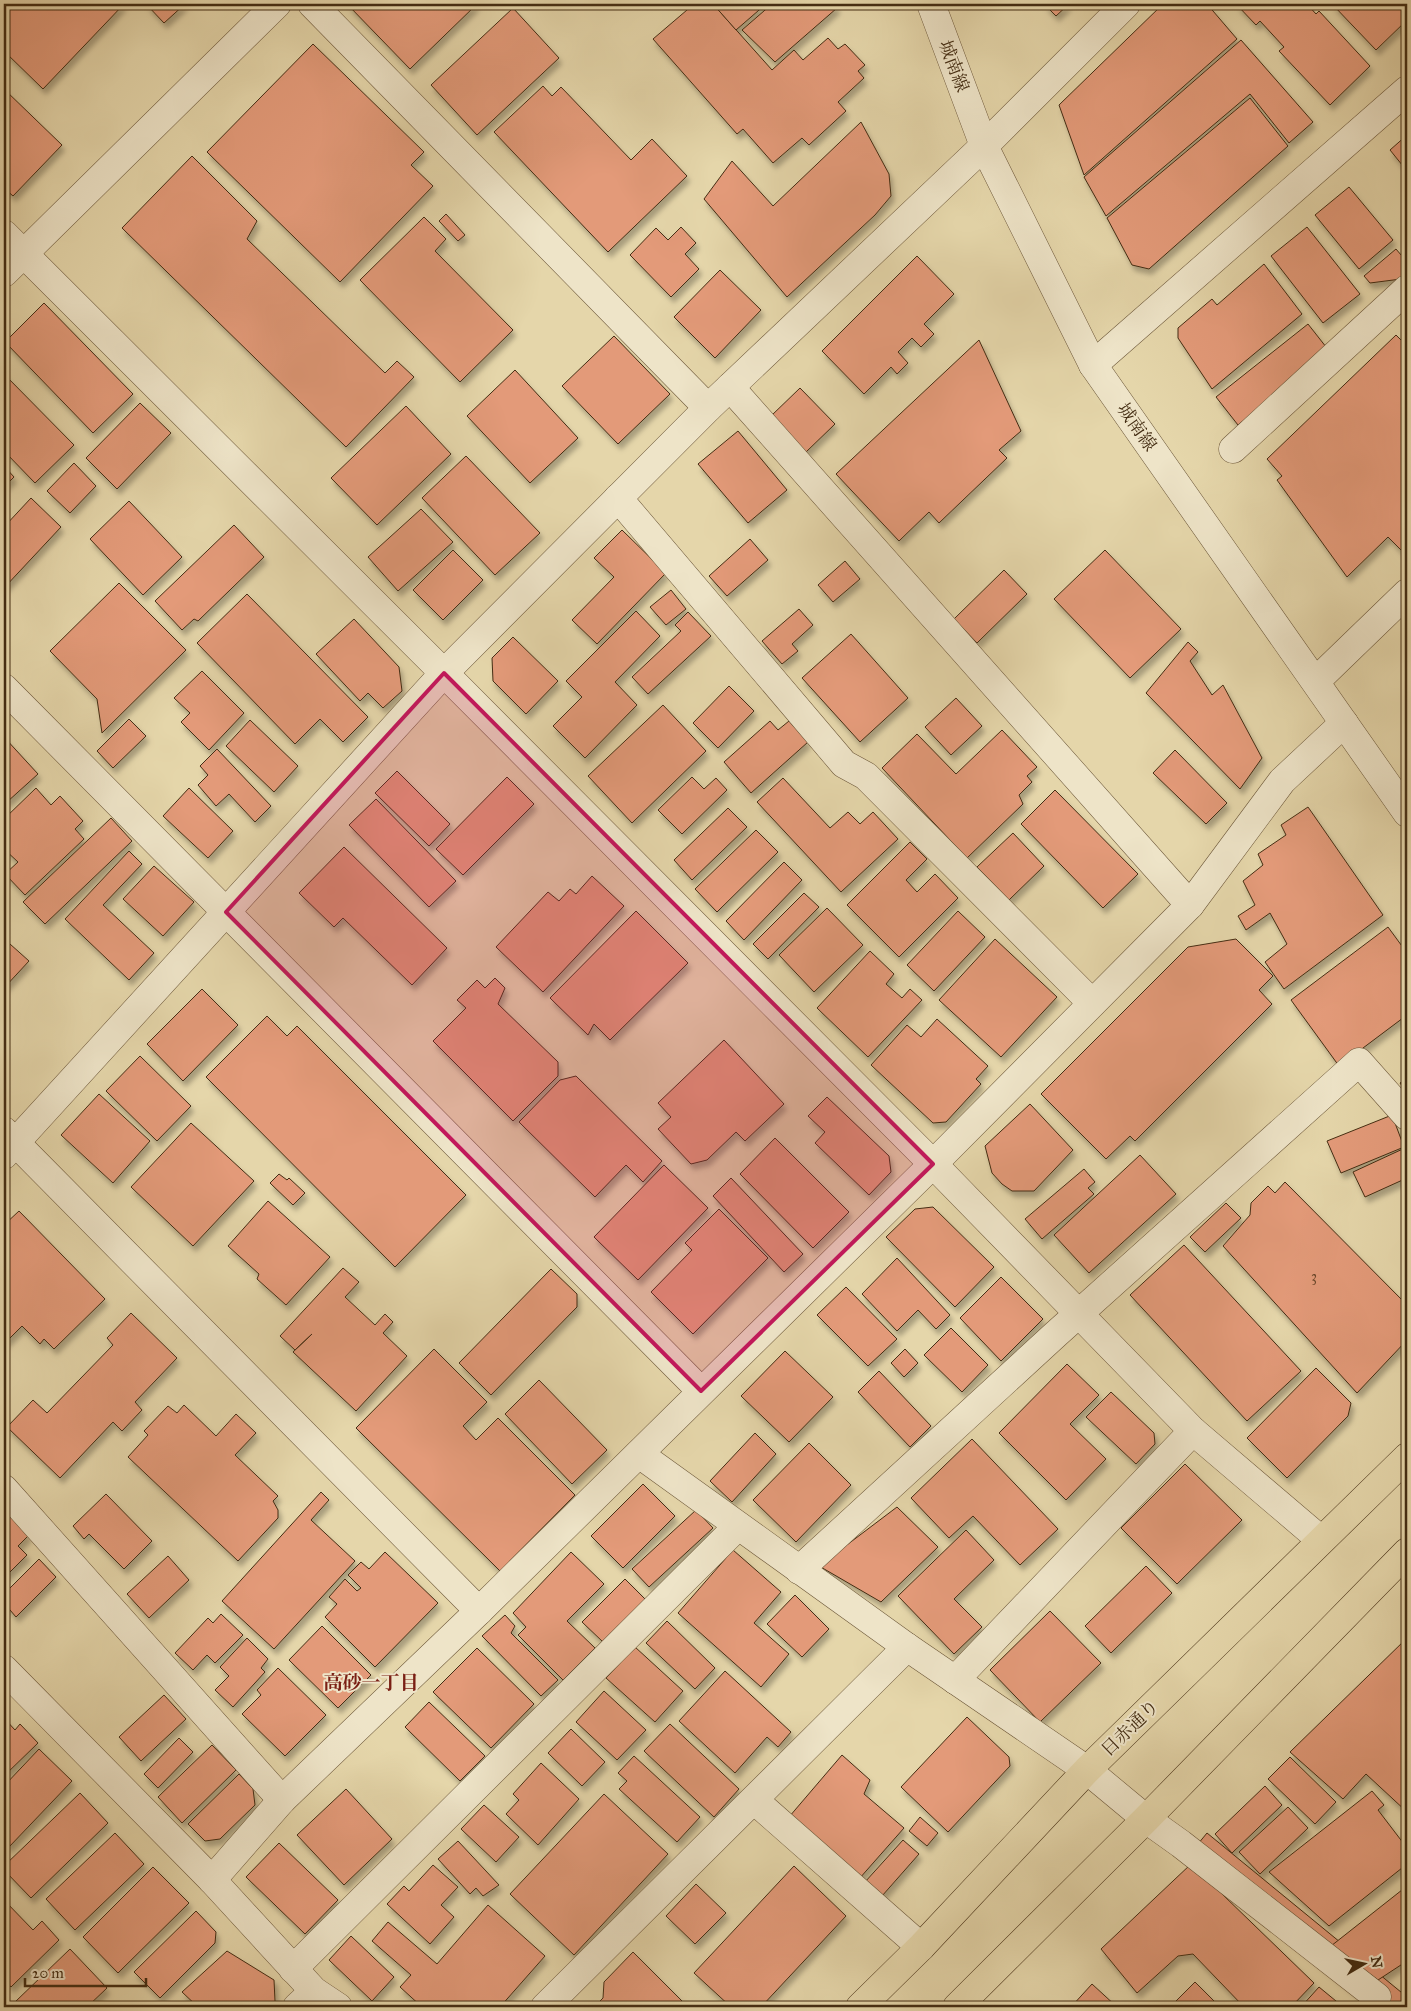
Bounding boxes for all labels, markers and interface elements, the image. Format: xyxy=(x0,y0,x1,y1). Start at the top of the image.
street label: 城南線 xyxy=(934,37,974,95)
street label: 城南線 xyxy=(1113,399,1161,455)
house number: 3 xyxy=(1311,1267,1317,1285)
district label: 高砂一丁目 xyxy=(323,1671,419,1694)
street label: 日赤通り xyxy=(1096,1695,1164,1761)
north arrow xyxy=(1338,1938,1388,1988)
text: N xyxy=(1367,1955,1386,1969)
scale bar xyxy=(25,1956,146,1988)
text: 20 m xyxy=(32,1964,64,1982)

